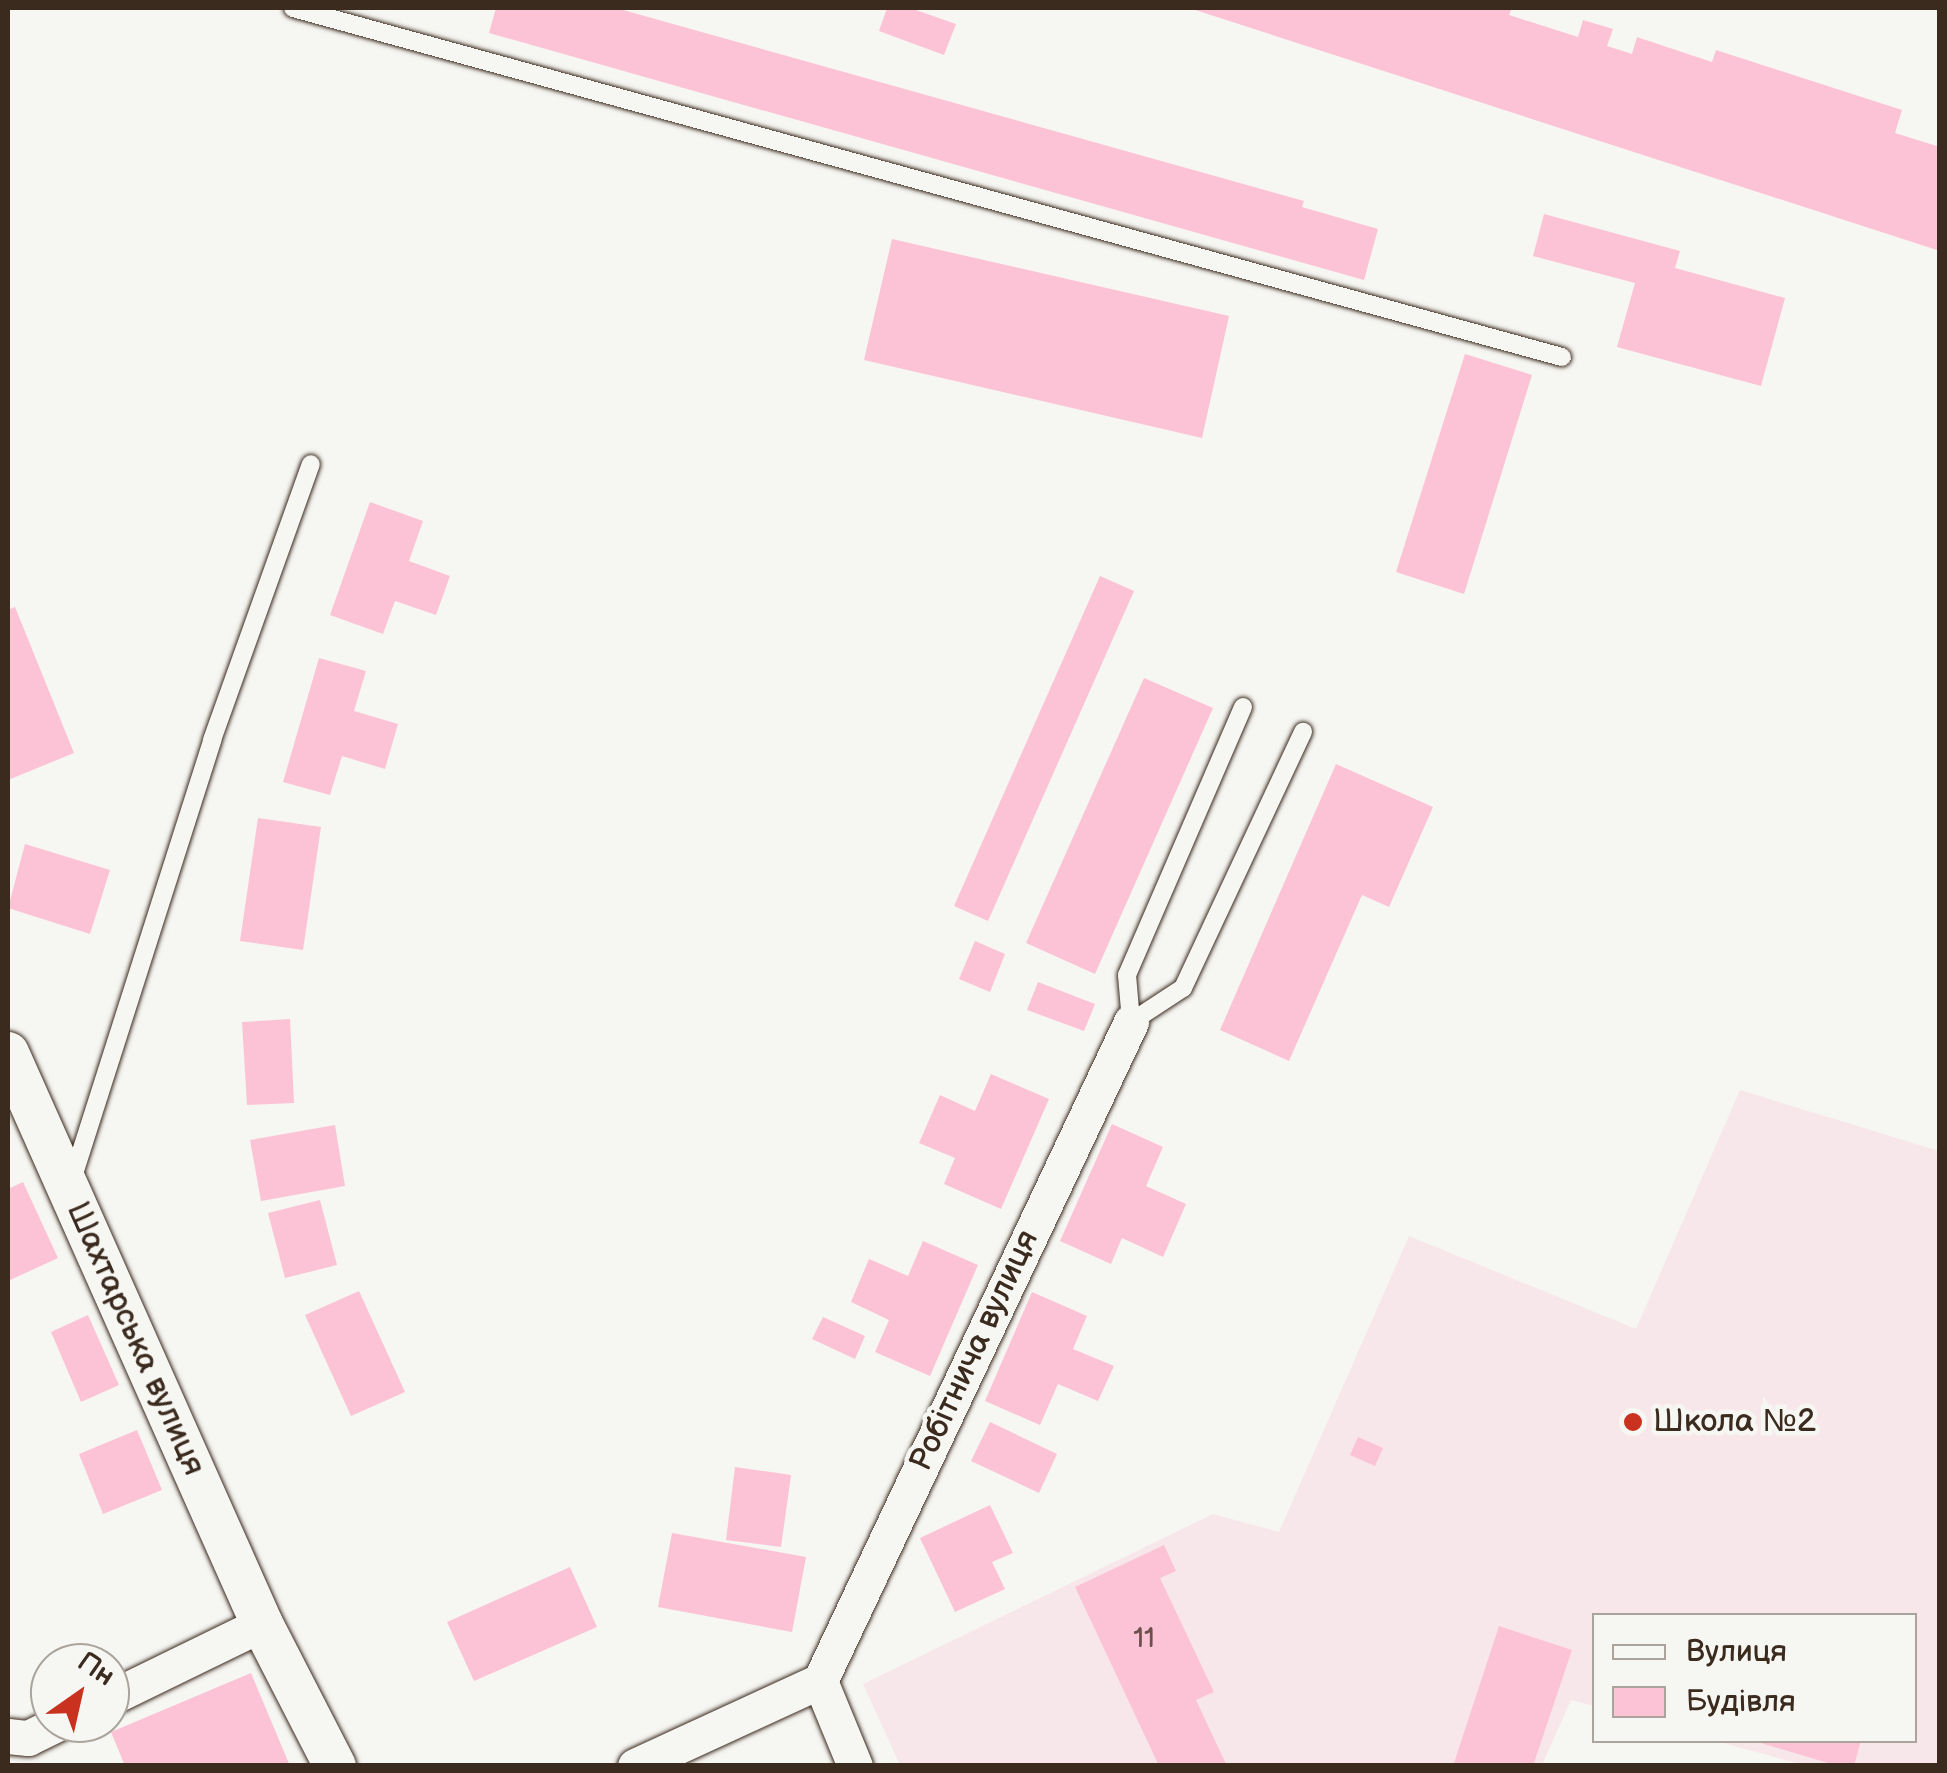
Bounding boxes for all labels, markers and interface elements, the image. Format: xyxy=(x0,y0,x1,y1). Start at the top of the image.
street label: Шахтарська вулиця xyxy=(57,1196,213,1482)
street label: Робітнича вулиця xyxy=(902,1224,1048,1478)
place label: Школа №2 xyxy=(1653,1403,1816,1441)
marker: Школа №2 xyxy=(1622,1411,1644,1433)
legend xyxy=(1592,1613,1917,1743)
house number: 11 xyxy=(1133,1622,1155,1656)
text: Вулиця xyxy=(1686,1634,1787,1670)
north arrow xyxy=(30,1643,130,1743)
text: Пн xyxy=(71,1645,121,1693)
text: Будівля xyxy=(1686,1684,1796,1720)

